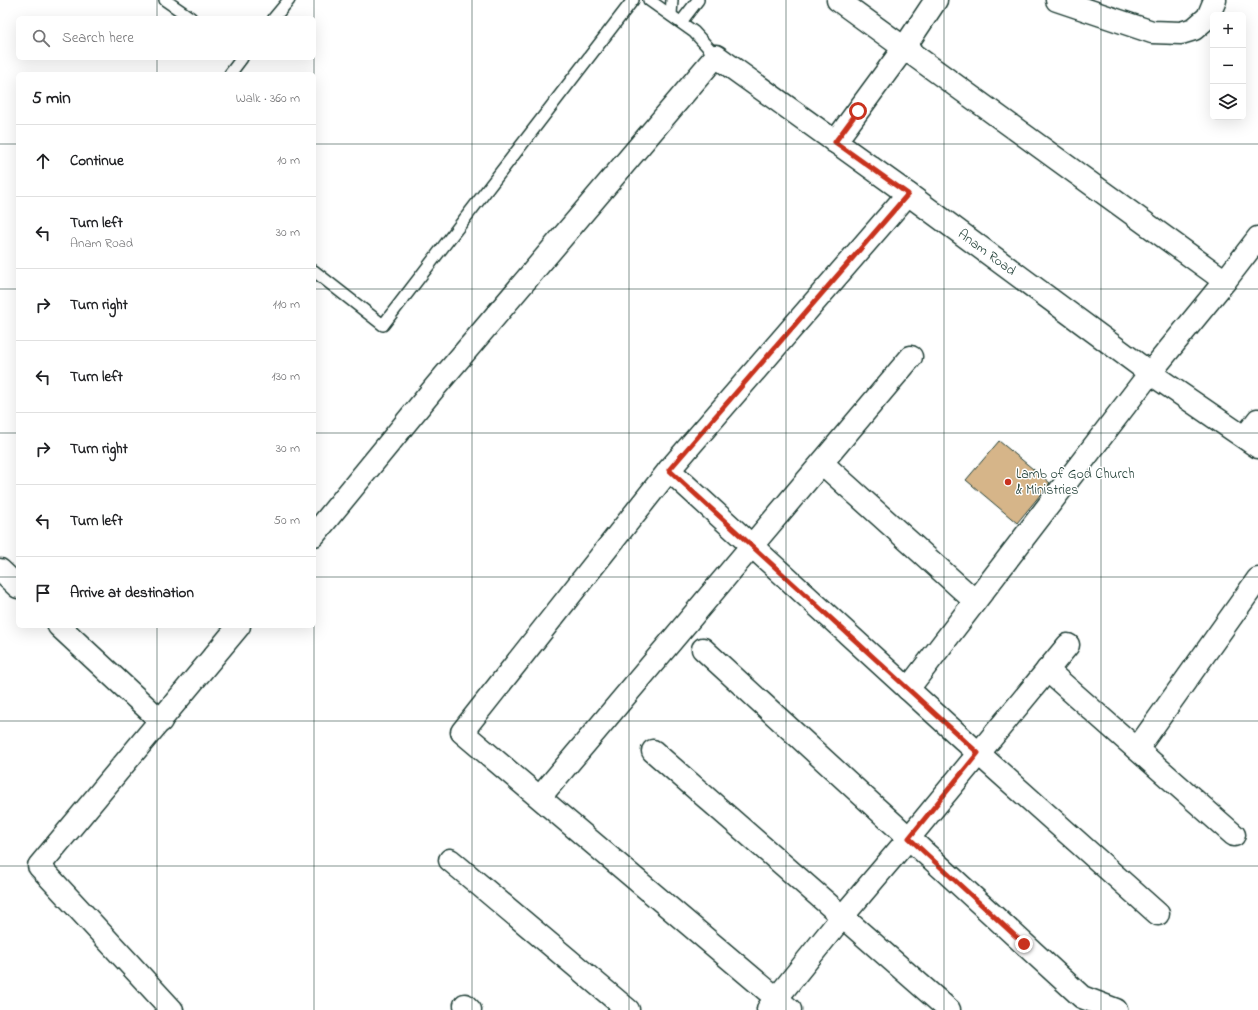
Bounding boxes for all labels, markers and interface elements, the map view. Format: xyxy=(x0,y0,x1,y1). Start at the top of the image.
map controls xyxy=(1210,12,1246,120)
button: + xyxy=(1210,12,1246,48)
search box xyxy=(16,16,316,60)
icon: search xyxy=(30,27,52,49)
text: Search here xyxy=(62,27,134,49)
button: − xyxy=(1210,48,1246,84)
button: layers xyxy=(1210,84,1246,120)
text: 5 min xyxy=(32,86,71,111)
text: Walk · 360 m xyxy=(236,89,300,108)
route start xyxy=(849,102,867,120)
icon: ahead xyxy=(32,150,54,172)
text: Continue xyxy=(70,150,124,172)
text: 10 m xyxy=(277,151,300,170)
text: Turn left xyxy=(70,212,123,234)
icon: left xyxy=(32,222,54,244)
text: 30 m xyxy=(276,223,300,242)
street label: Anam Road xyxy=(953,224,1021,281)
text: Anam Road xyxy=(70,234,133,253)
icon: right xyxy=(32,294,54,316)
text: Turn right xyxy=(70,294,128,316)
text: 110 m xyxy=(273,295,300,314)
icon: left xyxy=(32,366,54,388)
text: Turn left xyxy=(70,366,123,388)
text: 130 m xyxy=(272,367,300,386)
icon: right xyxy=(32,438,54,460)
text: Turn right xyxy=(70,438,128,460)
text: 30 m xyxy=(276,439,300,458)
place label: Lamb of God Church & Ministries xyxy=(1016,464,1135,501)
marker: Lamb of God Church & Ministries xyxy=(1003,477,1013,487)
icon: left xyxy=(32,510,54,532)
text: Turn left xyxy=(70,510,123,532)
text: 50 m xyxy=(274,511,300,530)
icon: arrive xyxy=(32,582,54,604)
text: Arrive at destination xyxy=(70,582,194,604)
route end xyxy=(1015,935,1033,953)

